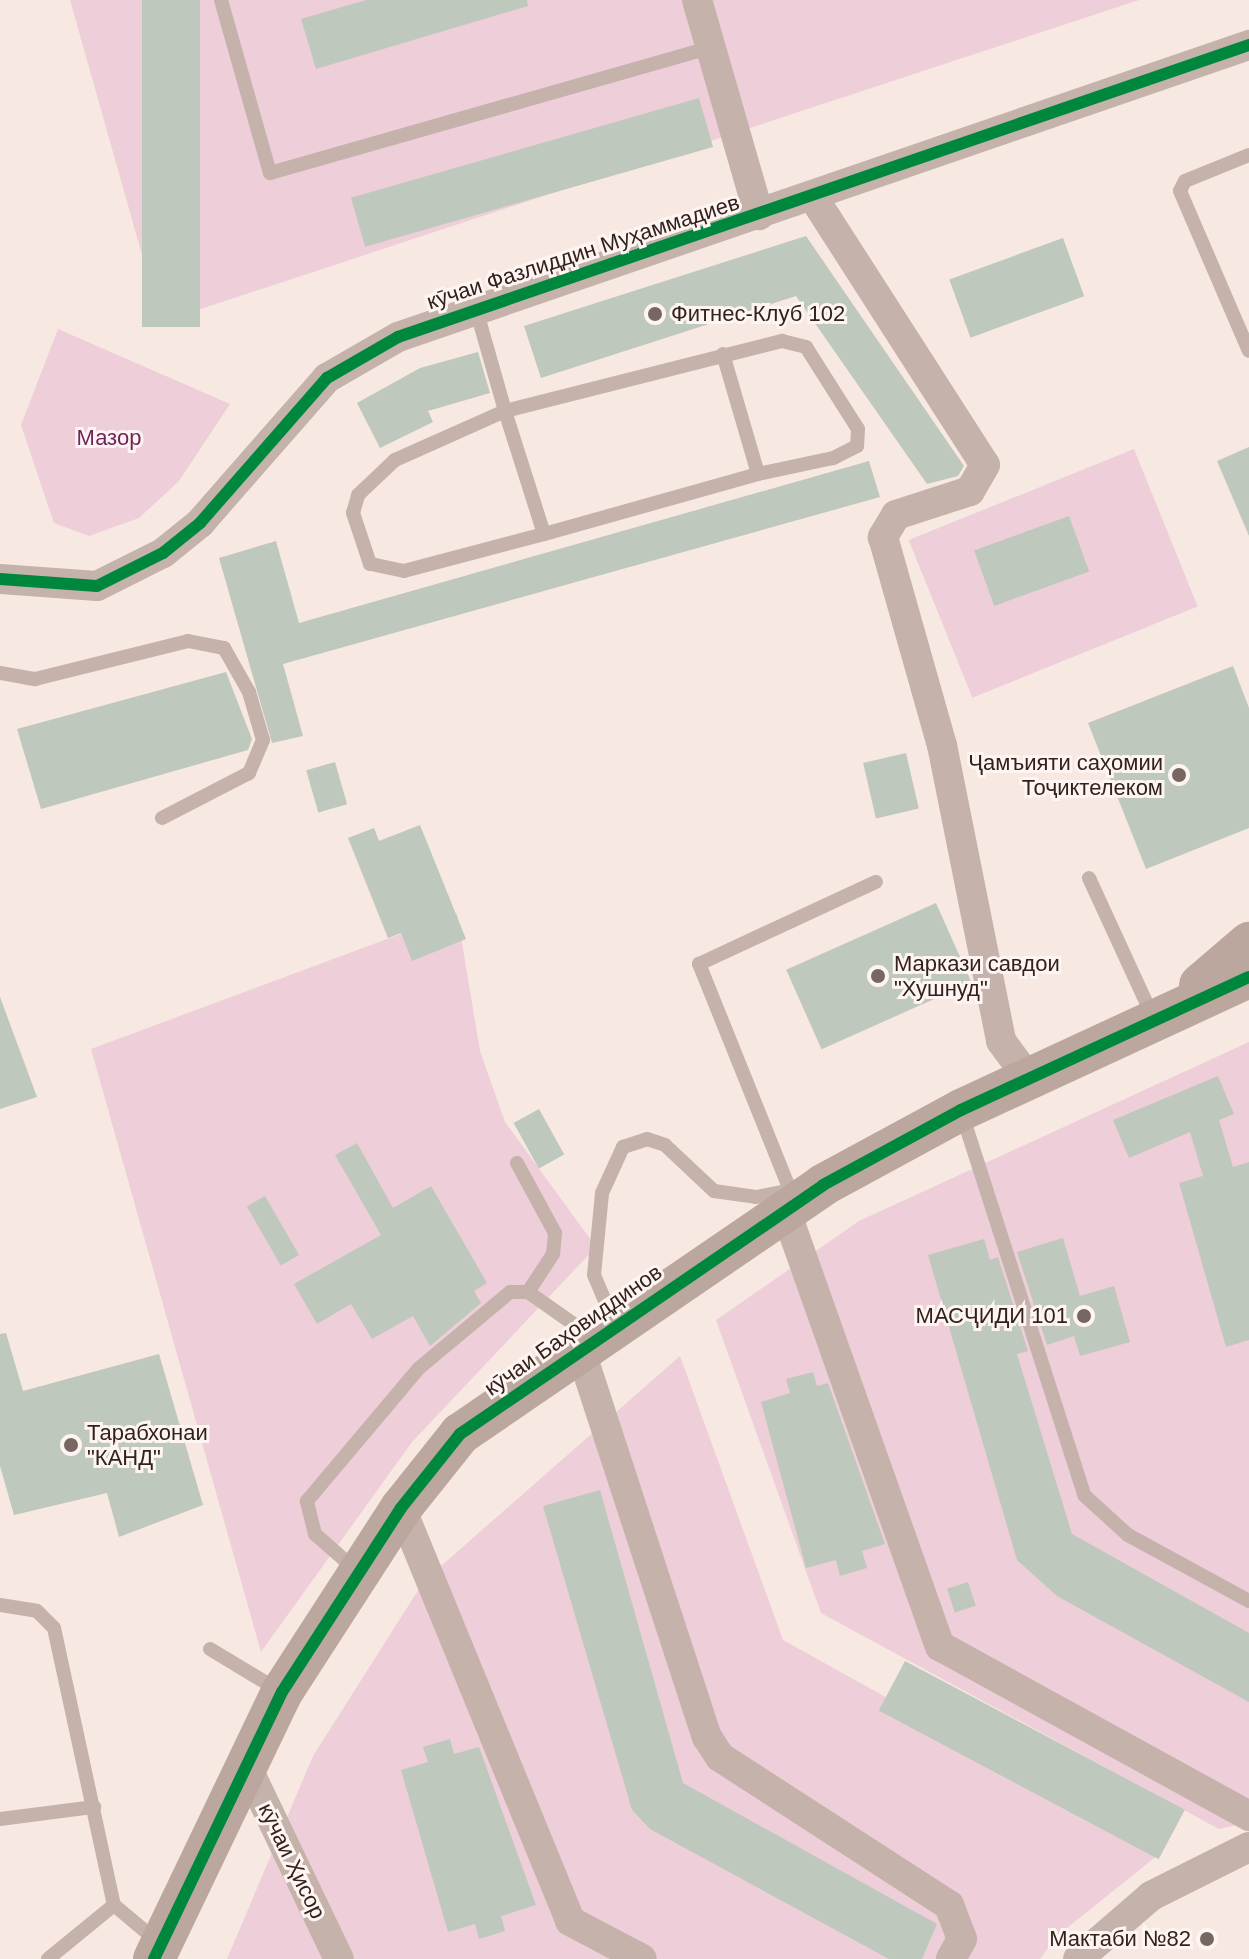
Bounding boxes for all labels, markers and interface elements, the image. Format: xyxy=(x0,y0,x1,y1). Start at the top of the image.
street label: кӯчаи Фазлиддин Муҳаммадиев xyxy=(423,189,743,315)
place label: Фитнес-Клуб 102 xyxy=(671,301,845,327)
marker: Фитнес-Клуб 102 xyxy=(646,305,664,323)
park label: Мазор xyxy=(77,425,141,451)
place label: Ҷамъияти саҳомии Тоҷиктелеком xyxy=(968,749,1163,800)
marker: Ҷамъияти саҳомии Тоҷиктелеком xyxy=(1170,766,1188,784)
place label: Маркази савдои "Хушнуд" xyxy=(894,950,1060,1002)
marker: Маркази савдои "Хушнуд" xyxy=(869,967,887,985)
street label: кӯчаи Баҳовиддинов xyxy=(479,1259,667,1401)
place label: МАСҶИДИ 101 xyxy=(916,1303,1068,1329)
marker: МАСҶИДИ 101 xyxy=(1075,1307,1093,1325)
place label: Тарабхонаи "КАНД" xyxy=(87,1419,208,1470)
marker: Тарабхонаи "КАНД" xyxy=(62,1436,80,1454)
street label: кӯчаи Ҳисор xyxy=(253,1799,331,1923)
place label: Мактаби №82 xyxy=(1049,1926,1191,1952)
marker: Мактаби №82 xyxy=(1198,1930,1216,1948)

